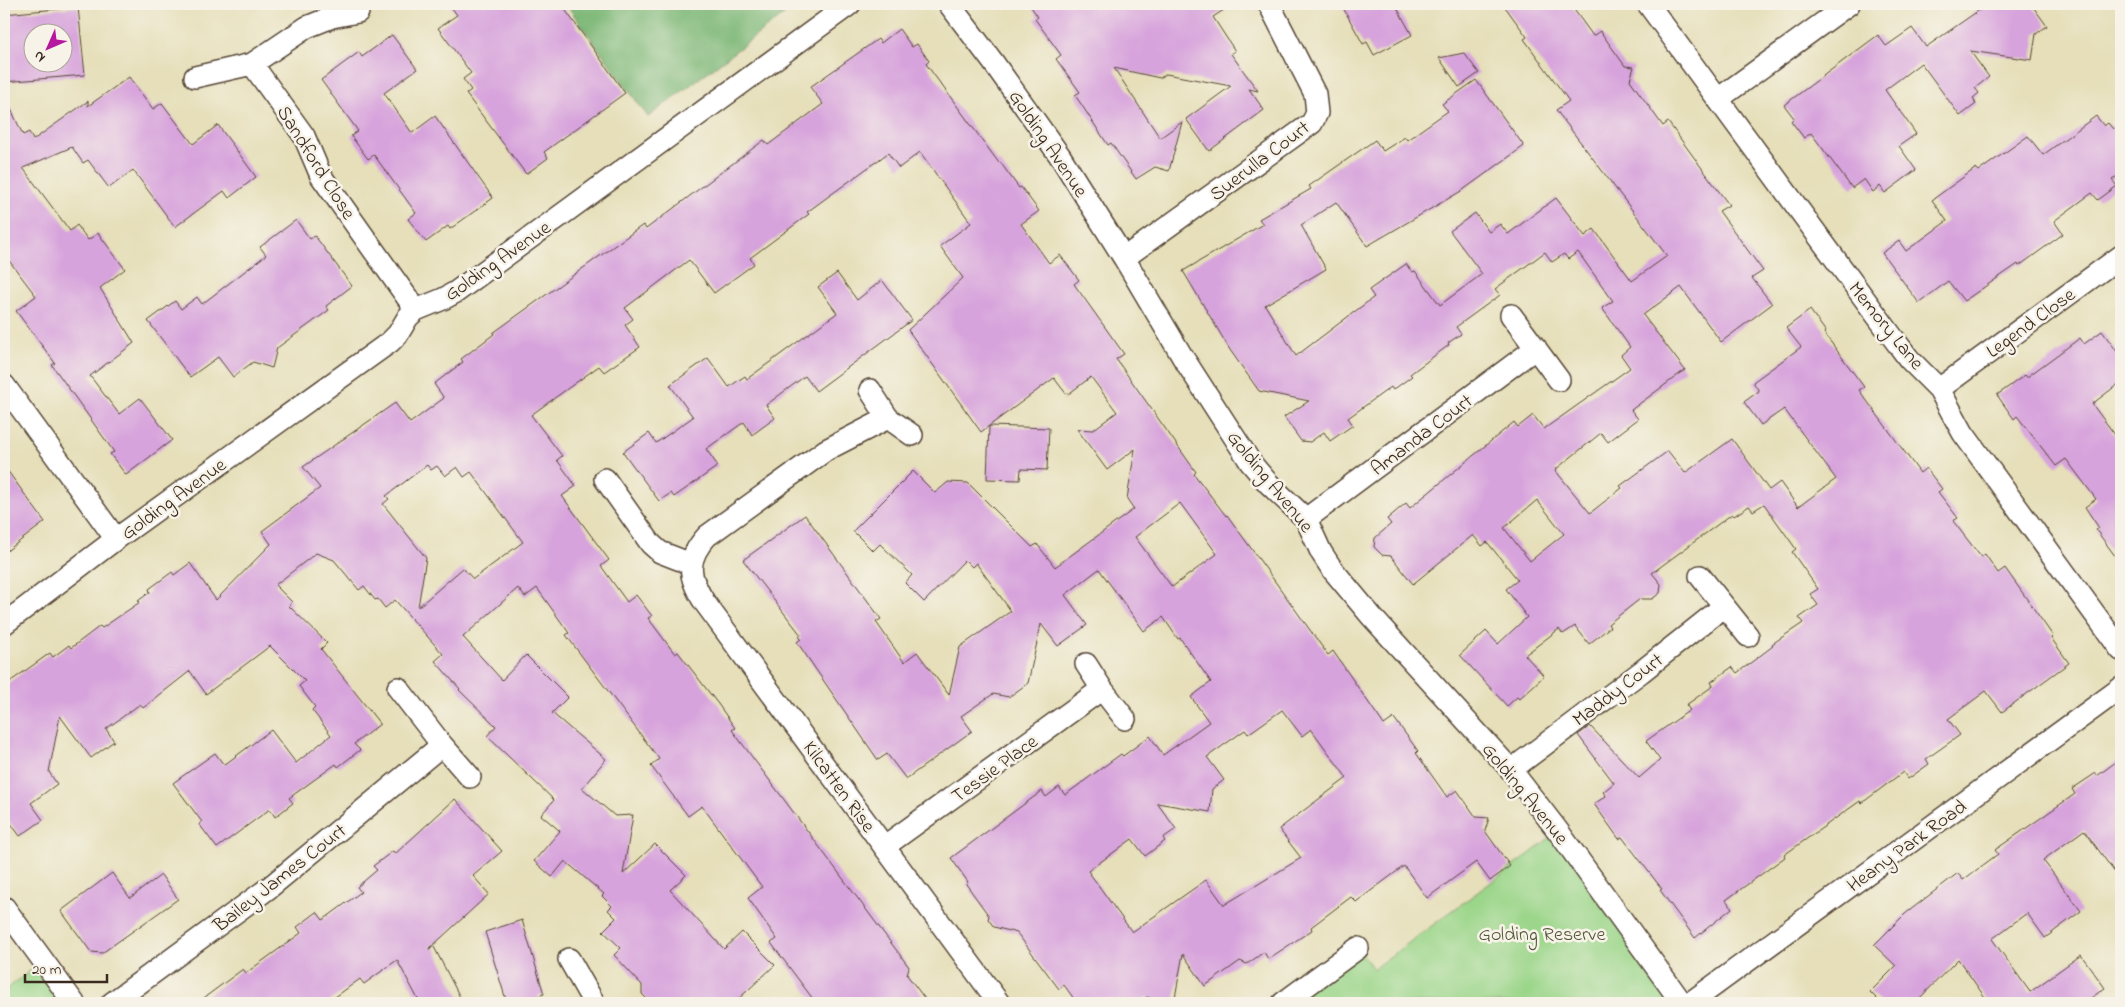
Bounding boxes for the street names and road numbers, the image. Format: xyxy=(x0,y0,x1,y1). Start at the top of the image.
street label: Golding Avenue xyxy=(999,85,1094,205)
street label: Sandford Close xyxy=(268,101,362,226)
street label: Suerulla Court xyxy=(1204,114,1317,209)
street label: Golding Avenue xyxy=(439,215,558,310)
street label: Memory Lane xyxy=(1840,276,1930,377)
street label: Legend Close xyxy=(1981,282,2083,367)
street label: Amanda Court xyxy=(1365,388,1480,484)
street label: Golding Avenue xyxy=(1218,425,1319,541)
street label: Golding Avenue xyxy=(116,452,234,549)
street label: Maddy Court xyxy=(1567,647,1670,735)
street label: Tessie Place xyxy=(946,729,1045,811)
street label: Kilcatten Rise xyxy=(795,735,881,839)
street label: Golding Avenue xyxy=(1473,737,1574,853)
street label: Heany Park Road xyxy=(1842,794,1973,900)
street label: Bailey James Court xyxy=(207,817,354,941)

